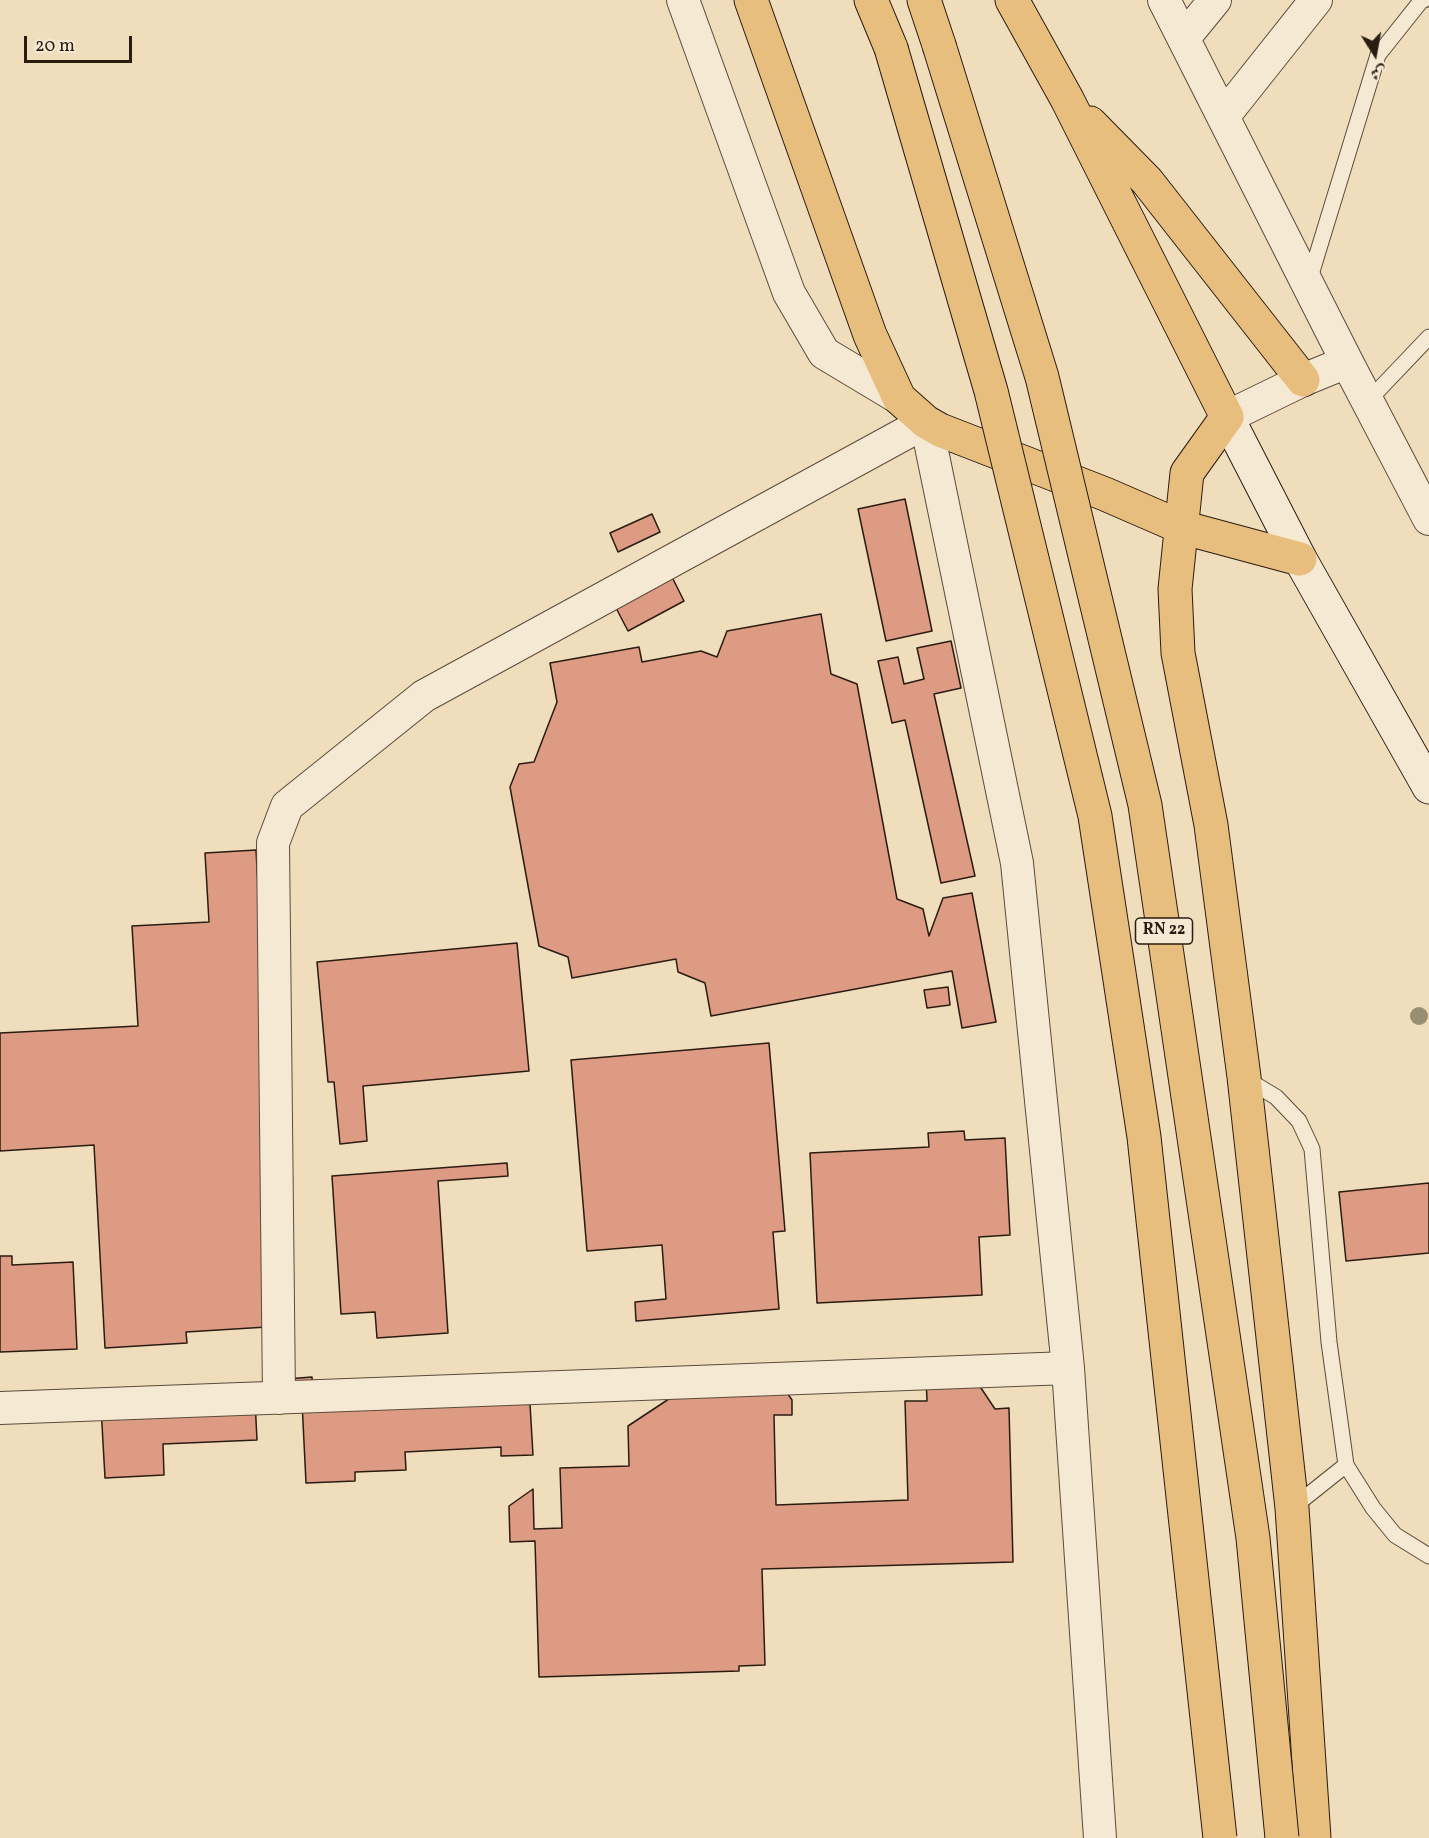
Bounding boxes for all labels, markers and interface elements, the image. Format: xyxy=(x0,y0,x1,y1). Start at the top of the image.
scale bar xyxy=(27,24,135,62)
north arrow xyxy=(1345,24,1405,84)
text: 20 m xyxy=(35,34,75,59)
text: ش xyxy=(1369,59,1388,84)
road number: RN 22 xyxy=(1136,918,1192,944)

